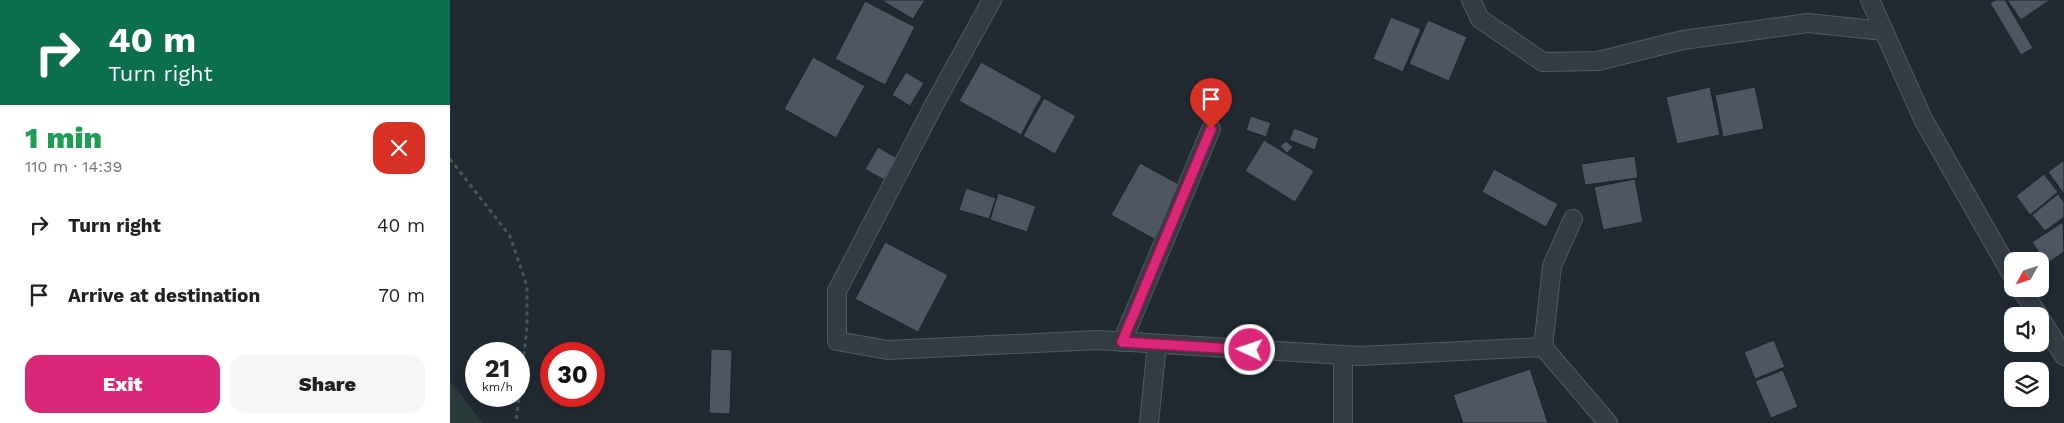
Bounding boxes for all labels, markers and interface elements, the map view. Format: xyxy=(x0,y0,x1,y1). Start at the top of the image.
text: 40 m xyxy=(108,19,196,61)
icon: right xyxy=(25,20,90,85)
text: Turn right xyxy=(108,61,213,86)
pin xyxy=(1190,78,1232,129)
icon: arrive xyxy=(1197,85,1225,113)
text: 1 min xyxy=(25,120,102,155)
button: close xyxy=(373,122,425,174)
text: 110 m · 14:39 xyxy=(25,157,122,176)
icon: right xyxy=(25,211,53,239)
text: Turn right xyxy=(68,214,161,237)
text: 40 m xyxy=(377,214,425,237)
north arrow xyxy=(2004,252,2049,298)
map controls xyxy=(2004,252,2049,407)
icon: arrive xyxy=(25,281,53,309)
text: Arrive at destination xyxy=(68,284,260,307)
text: 70 m xyxy=(378,284,425,307)
button: sound xyxy=(2004,307,2049,352)
position arrow xyxy=(1223,323,1275,375)
speed limit sign: 30 xyxy=(540,342,605,407)
text: 21 xyxy=(485,354,510,383)
button: Exit xyxy=(25,355,220,413)
button: Share xyxy=(230,355,425,413)
button: layers xyxy=(2004,362,2049,407)
text: km/h xyxy=(482,380,513,394)

